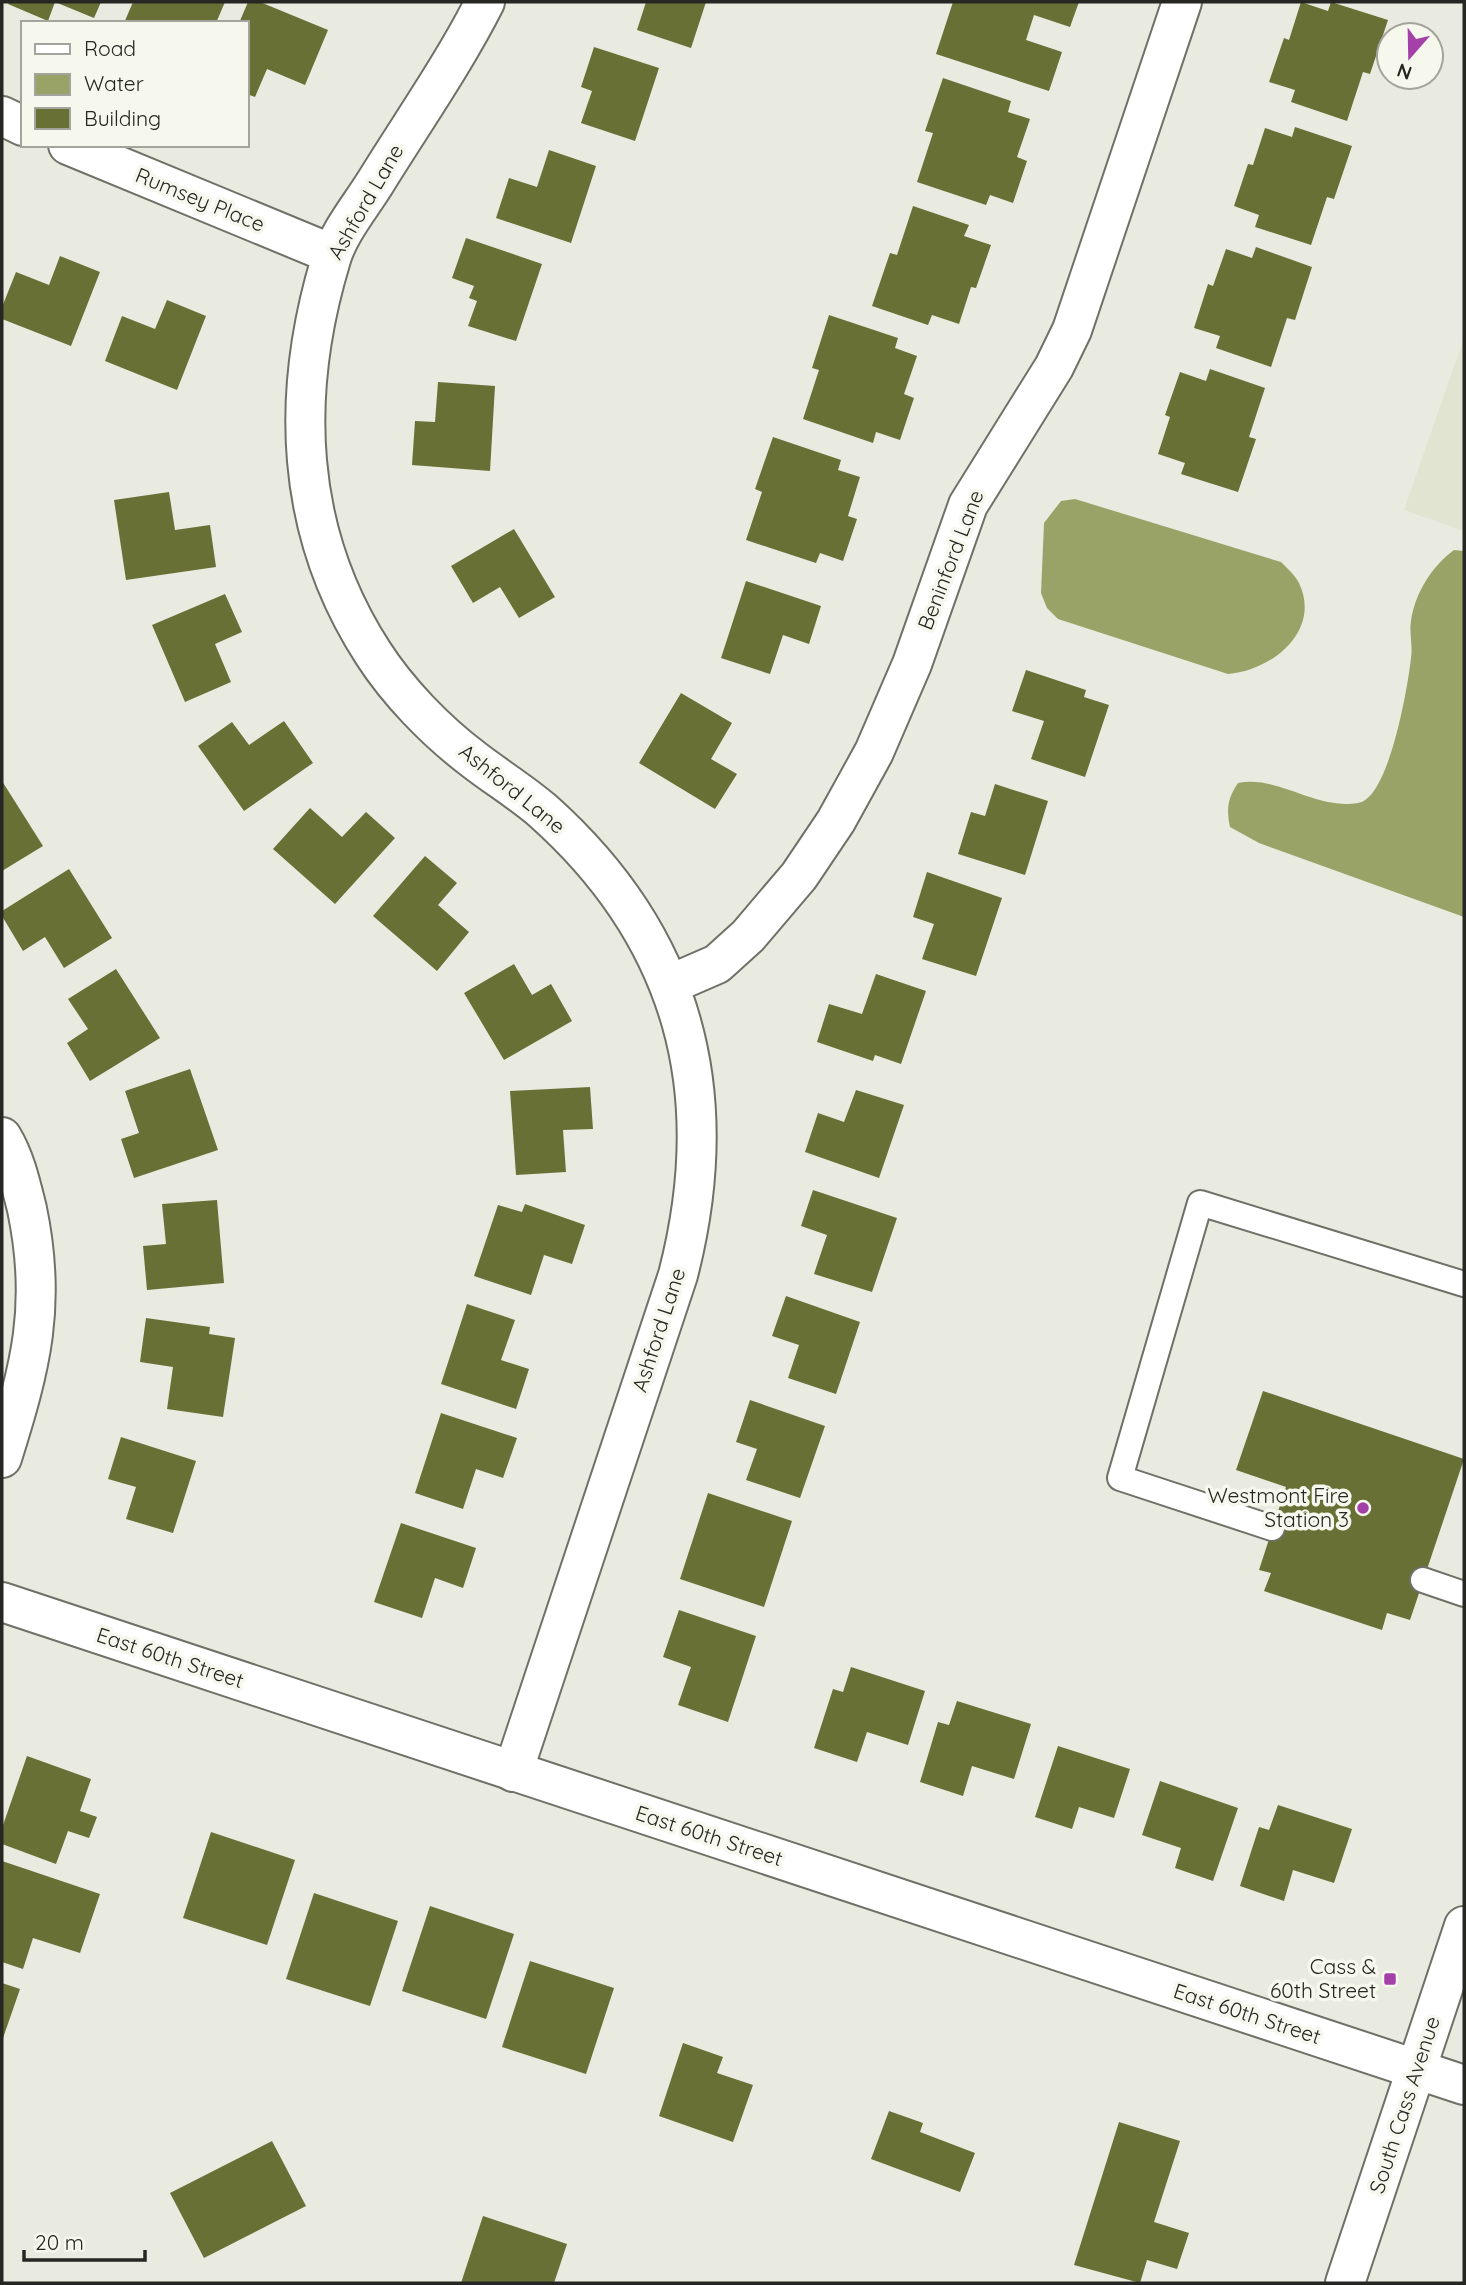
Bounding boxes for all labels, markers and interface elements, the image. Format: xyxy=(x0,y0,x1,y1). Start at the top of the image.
legend xyxy=(21,21,248,147)
north arrow xyxy=(1375,21,1445,91)
text: Road xyxy=(84,35,136,61)
text: N xyxy=(1394,58,1415,86)
text: Water xyxy=(84,70,144,96)
text: Building xyxy=(84,105,161,131)
street label: Ashford Lane xyxy=(322,139,409,264)
street label: Rumsey Place xyxy=(132,161,269,237)
street label: Beninford Lane xyxy=(911,486,989,633)
street label: Ashford Lane xyxy=(454,738,571,839)
street label: Ashford Lane xyxy=(626,1264,690,1395)
place label: Westmont Fire Station 3 xyxy=(1208,1482,1349,1532)
marker: Westmont Fire Station 3 xyxy=(1355,1500,1371,1516)
street label: East 60th Street xyxy=(93,1621,247,1693)
street label: East 60th Street xyxy=(632,1799,786,1871)
place label: Cass & 60th Street xyxy=(1270,1953,1376,2003)
marker: Cass & 60th Street xyxy=(1382,1971,1398,1987)
street label: East 60th Street xyxy=(1170,1977,1324,2049)
street label: South Cass Avenue xyxy=(1363,2013,1445,2197)
scale bar xyxy=(24,2218,145,2262)
text: 20 m xyxy=(35,2229,84,2255)

